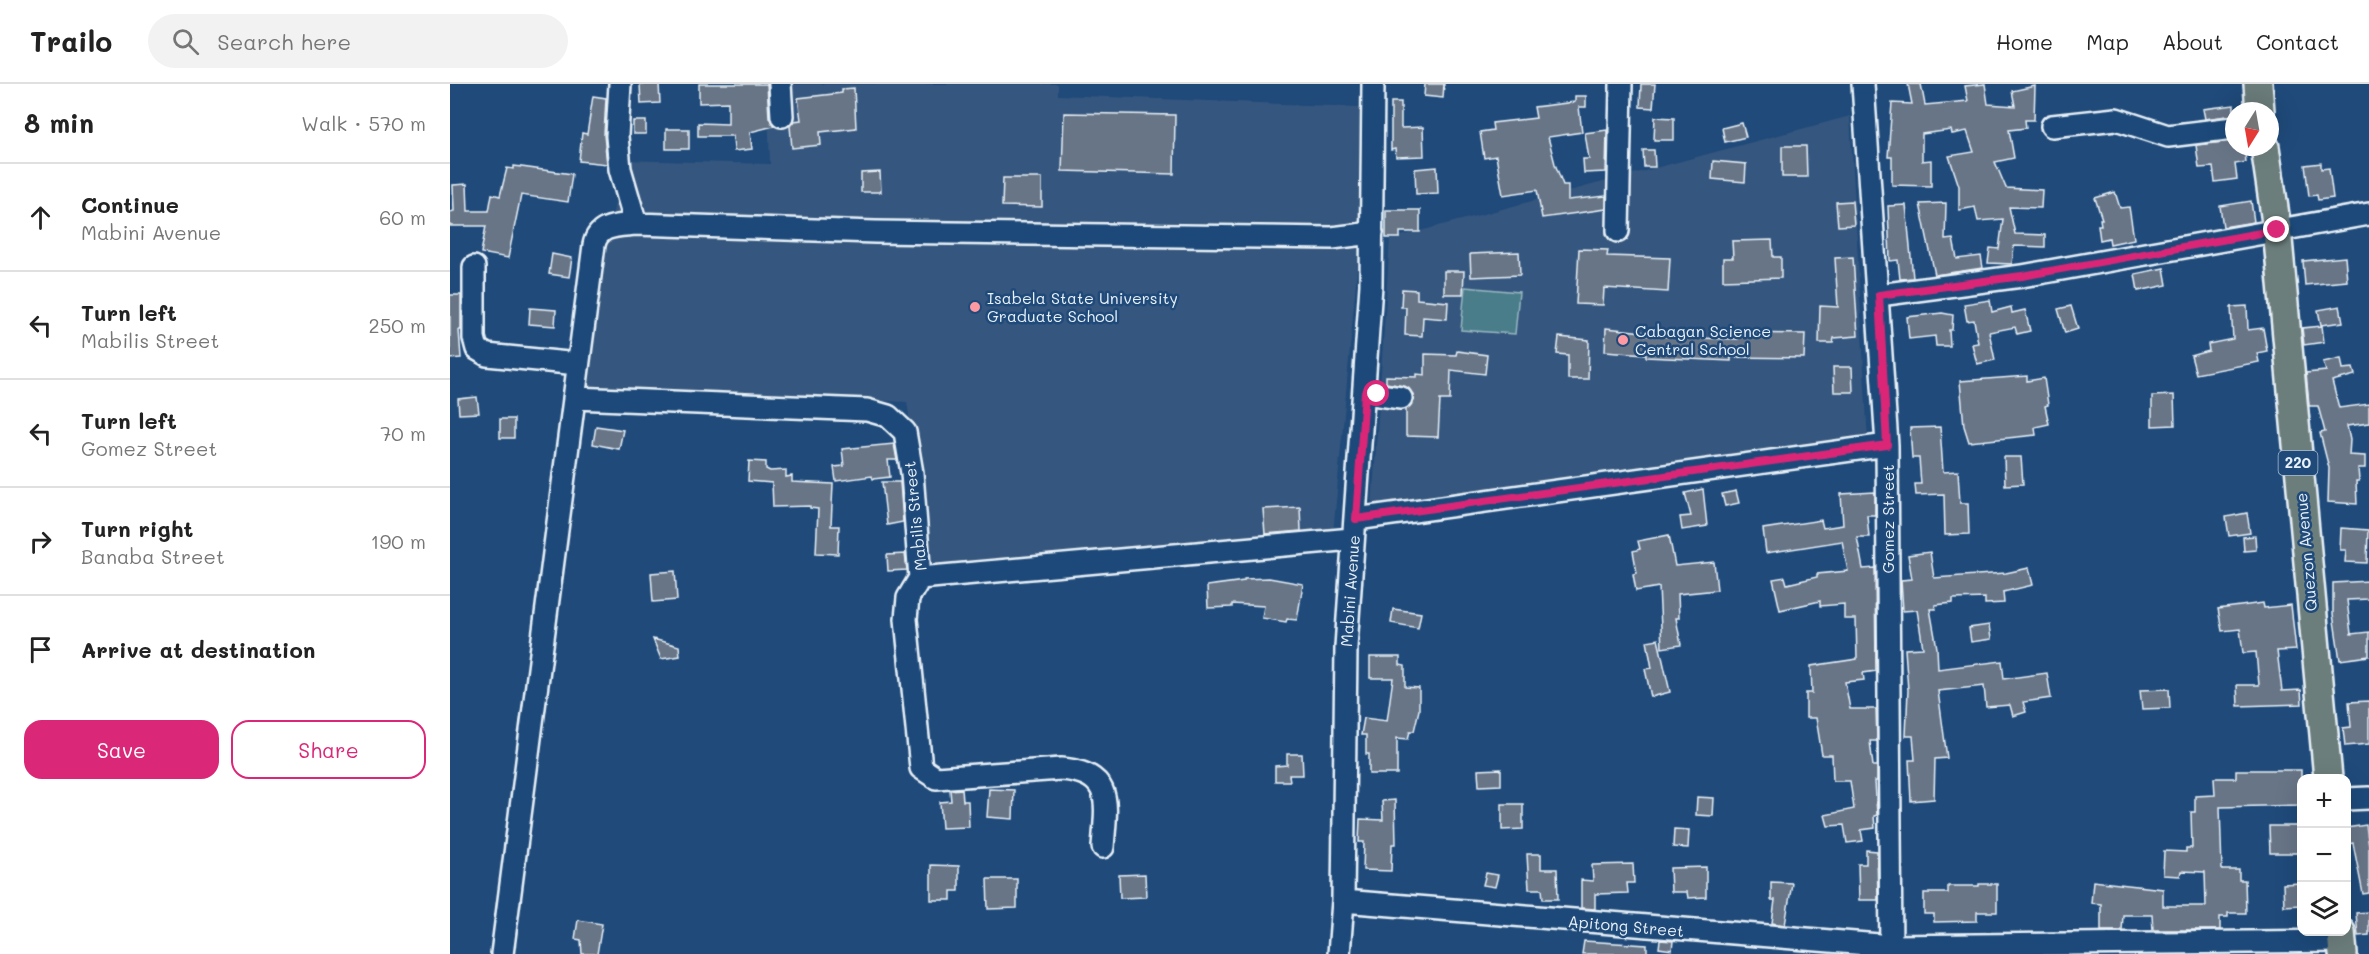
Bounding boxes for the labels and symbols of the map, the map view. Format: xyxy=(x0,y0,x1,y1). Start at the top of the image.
north arrow xyxy=(2225,102,2279,156)
route end xyxy=(2263,216,2289,242)
place label: Isabela State University Graduate School xyxy=(987,287,1178,326)
marker: Isabela State University Graduate School xyxy=(968,300,982,314)
place label: Cabagan Science Central School xyxy=(1635,320,1771,359)
marker: Cabagan Science Central School xyxy=(1616,333,1630,347)
route start xyxy=(1363,380,1389,406)
road number: 220 xyxy=(2278,451,2318,475)
street label: Mabilis Street xyxy=(898,460,931,572)
street label: Gomez Street xyxy=(1877,465,1898,573)
street label: Quezon Avenue xyxy=(2290,492,2321,612)
street label: Mabini Avenue xyxy=(1335,534,1364,648)
street label: Apitong Street xyxy=(1567,910,1685,941)

